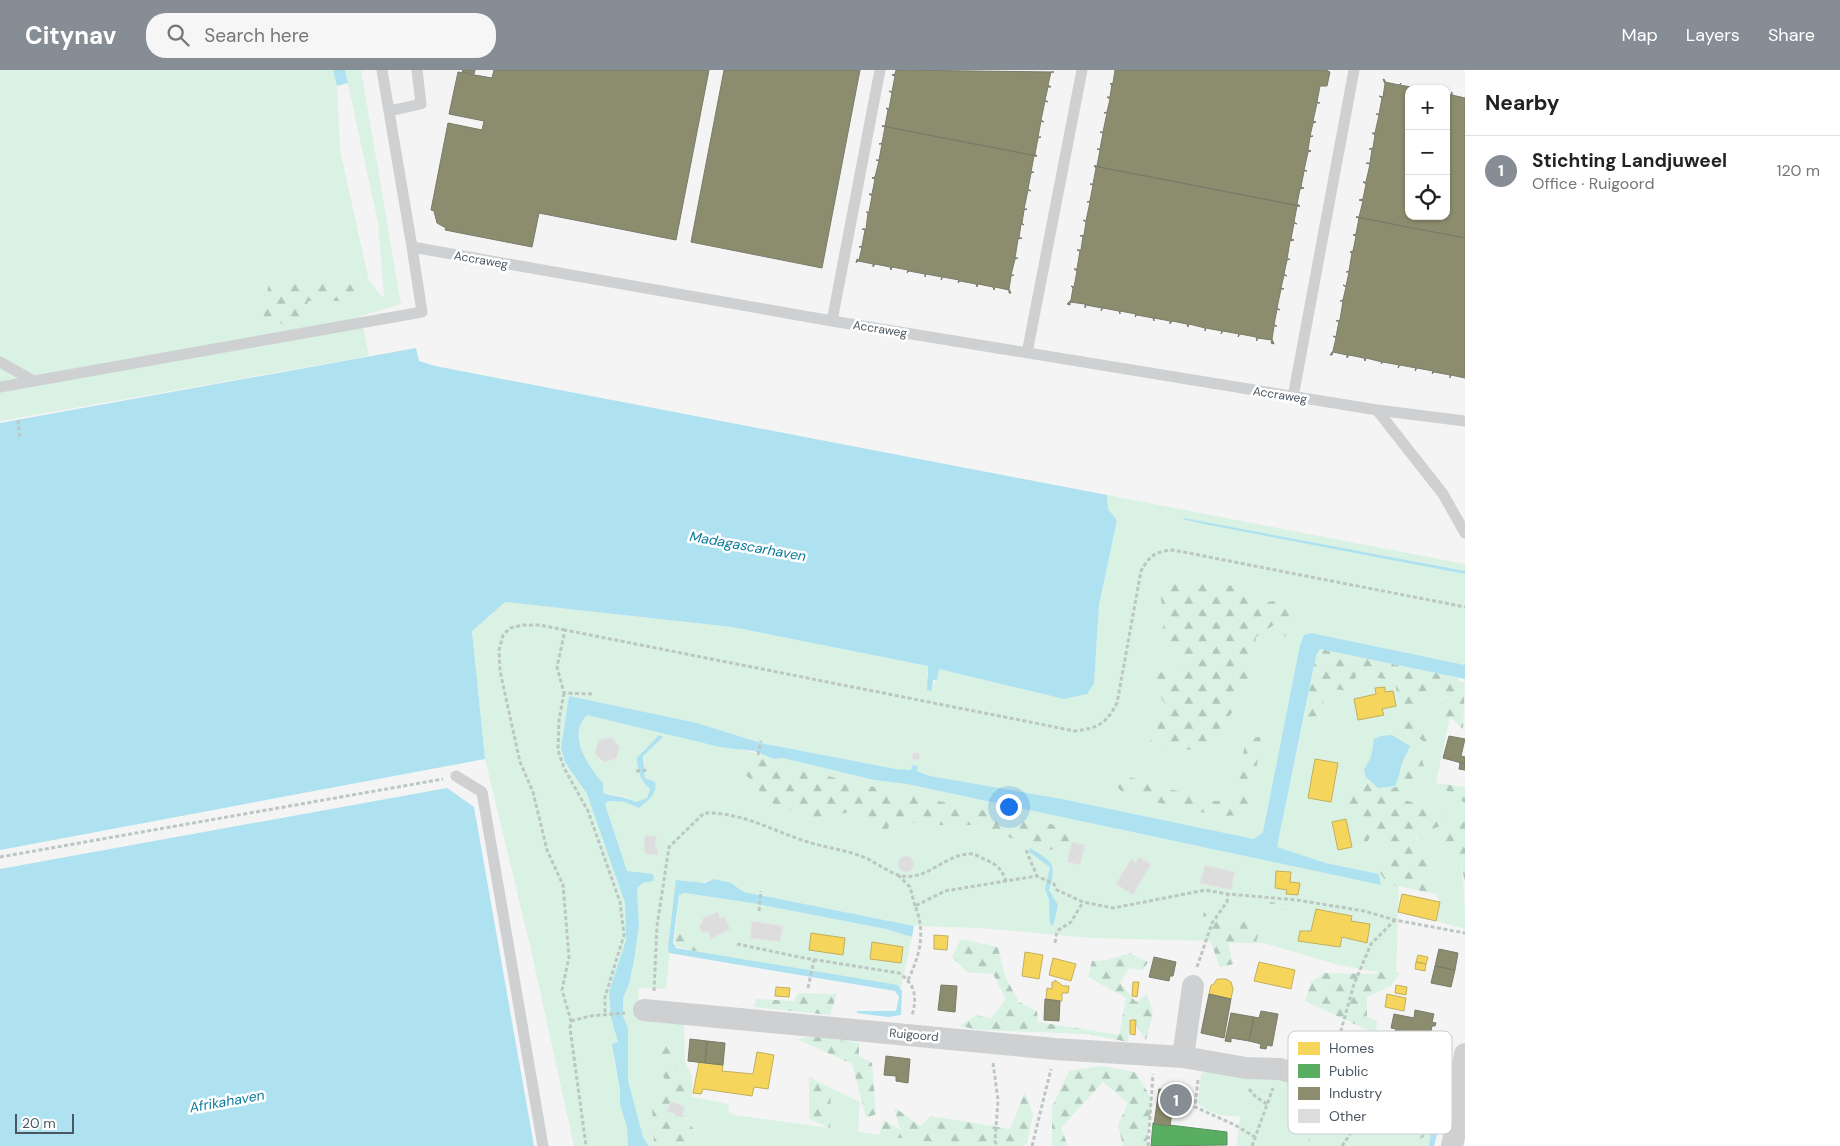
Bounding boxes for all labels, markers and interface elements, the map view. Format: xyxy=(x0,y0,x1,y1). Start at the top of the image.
search box xyxy=(146,13,496,58)
text: Citynav xyxy=(25,20,116,51)
icon: search xyxy=(164,21,192,49)
text: Search here xyxy=(204,23,309,48)
text: Map xyxy=(1622,23,1658,47)
text: Layers xyxy=(1686,23,1740,47)
text: Share xyxy=(1768,23,1815,47)
map controls xyxy=(1405,85,1450,220)
button: + xyxy=(1405,85,1450,130)
text: Nearby xyxy=(1485,89,1559,117)
button: − xyxy=(1405,130,1450,175)
text: Stichting Landjuweel xyxy=(1532,148,1727,173)
text: 1 xyxy=(1498,160,1504,181)
text: 120 m xyxy=(1776,160,1820,181)
text: Office · Ruigoord xyxy=(1532,173,1655,194)
button: locate xyxy=(1405,175,1450,220)
street label: Accraweg xyxy=(453,247,510,273)
street label: Accraweg xyxy=(852,317,909,341)
street label: Accraweg xyxy=(1252,383,1309,407)
water label: Madagascarhaven xyxy=(688,527,808,565)
your location xyxy=(996,794,1022,820)
street label: Ruigoord xyxy=(889,1025,939,1045)
legend xyxy=(1288,1031,1452,1134)
text: Homes xyxy=(1329,1039,1374,1057)
text: Public xyxy=(1329,1062,1368,1080)
pin: 1 xyxy=(1160,1081,1192,1119)
text: Industry xyxy=(1329,1084,1382,1102)
water label: Afrikahaven xyxy=(187,1086,266,1117)
text: Other xyxy=(1329,1107,1367,1125)
scale bar xyxy=(15,1111,74,1134)
text: 20 m xyxy=(22,1114,56,1132)

